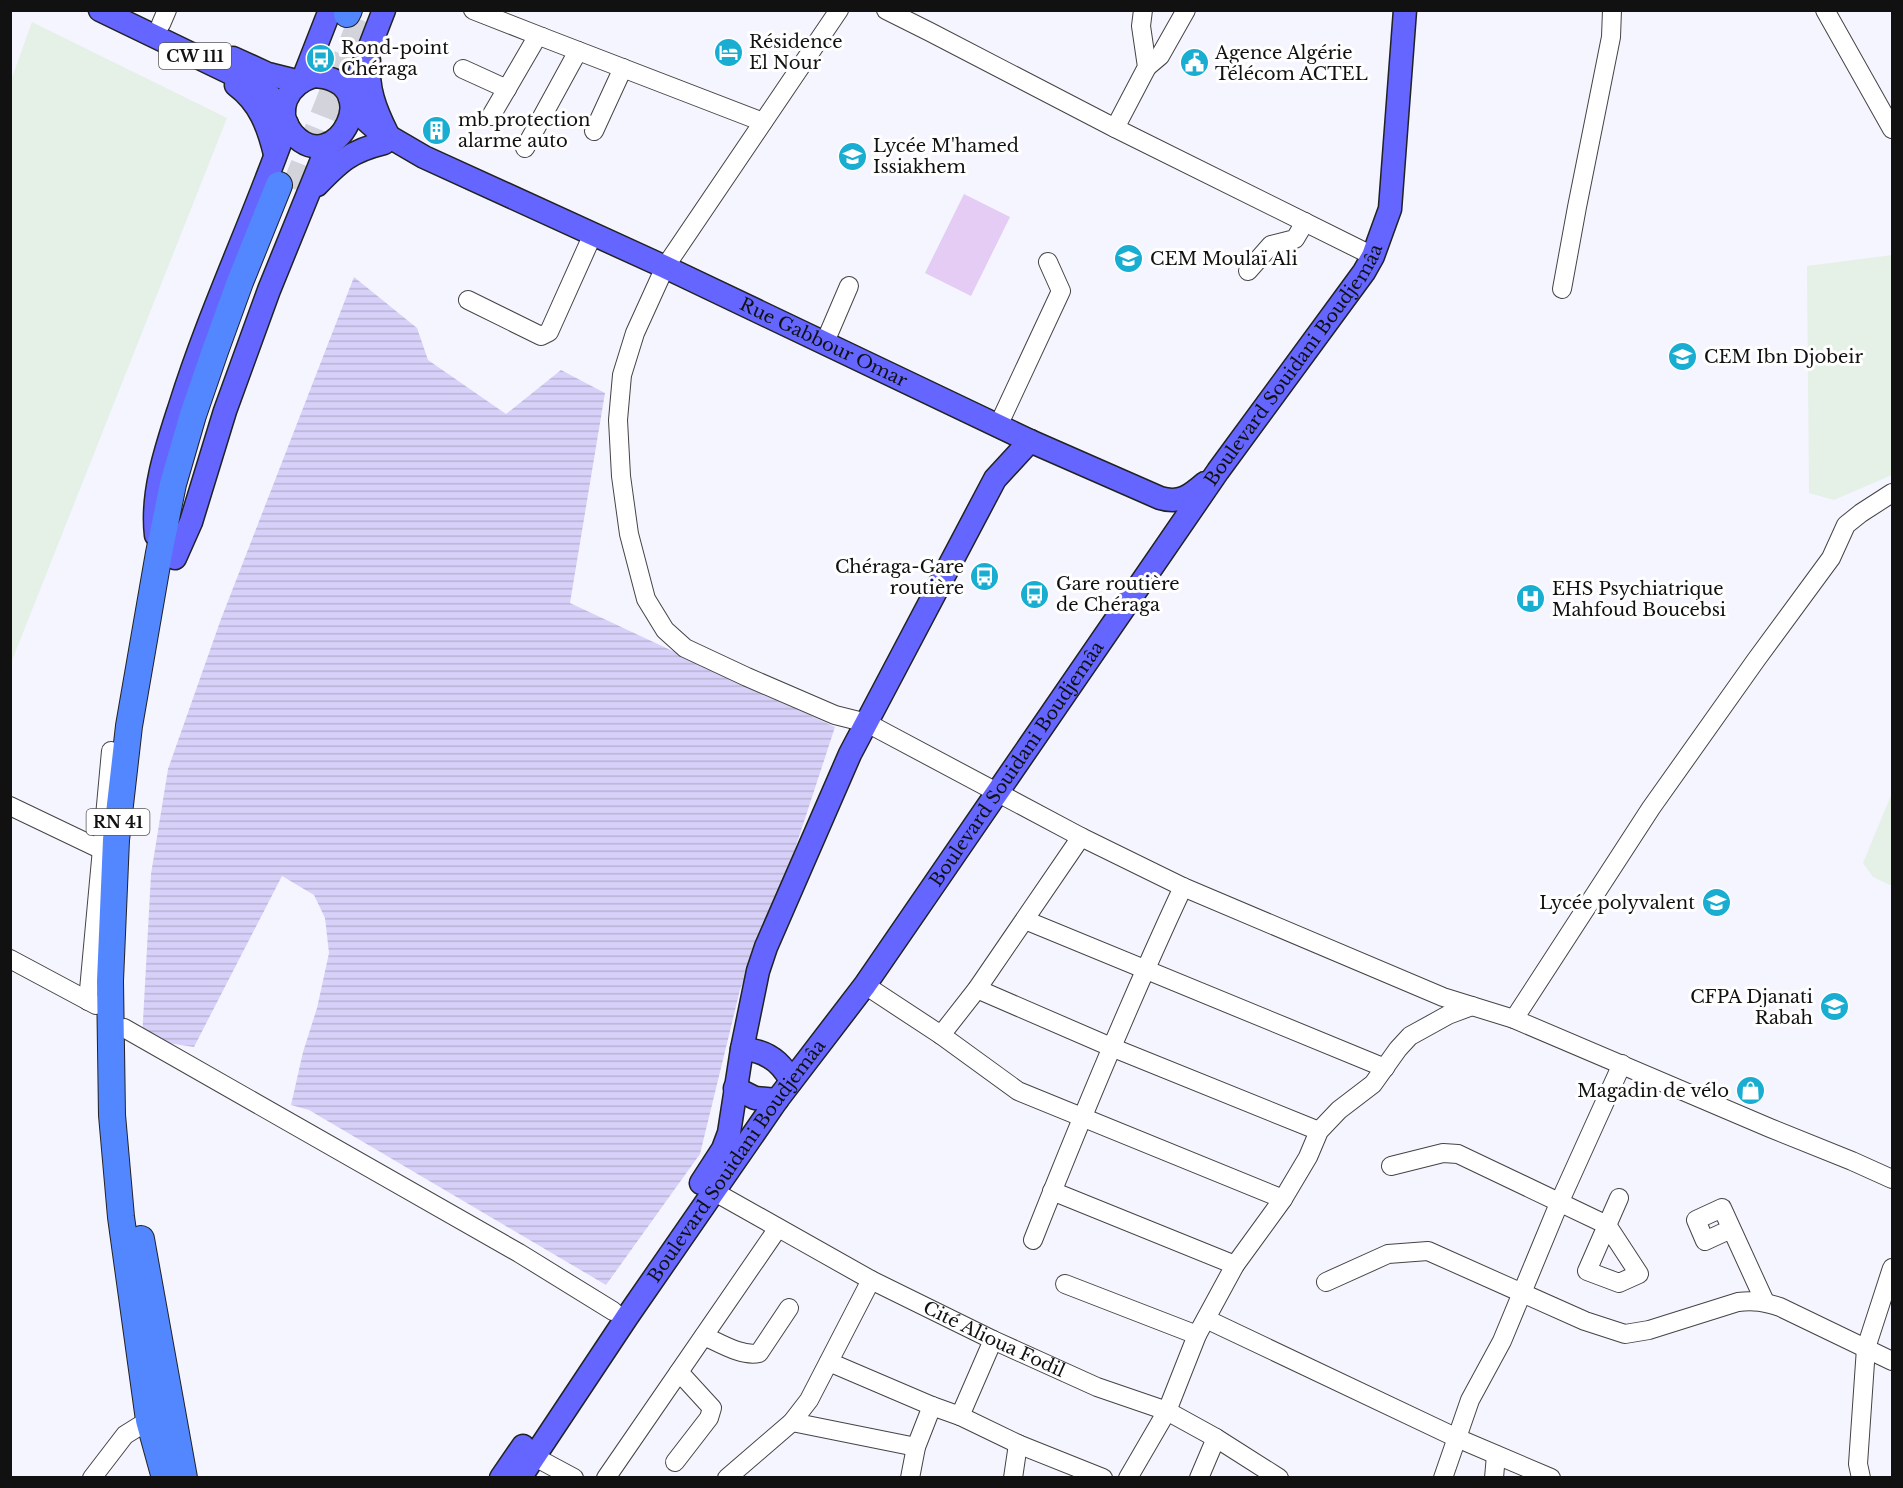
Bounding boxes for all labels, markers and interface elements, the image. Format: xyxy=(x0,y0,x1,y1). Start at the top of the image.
place label: Résidence El Nour xyxy=(749,31,843,74)
hotel icon: Résidence El Nour xyxy=(712,36,744,68)
place label: Rond-point Chéraga xyxy=(341,37,449,80)
bus stop icon: Rond-point Chéraga xyxy=(304,42,336,74)
place label: Agence Algérie Télécom ACTEL xyxy=(1214,42,1368,85)
road number: CW 111 xyxy=(159,43,231,69)
public building icon: Agence Algérie Télécom ACTEL xyxy=(1178,47,1210,79)
place label: mb protection alarme auto xyxy=(458,109,591,152)
building icon: mb protection alarme auto xyxy=(421,114,453,146)
place label: Lycée M'hamed Issiakhem xyxy=(873,135,1019,178)
school or university icon: Lycée M'hamed Issiakhem xyxy=(836,140,868,172)
street label: Boulevard Souidani Boudjemâa xyxy=(1200,241,1387,490)
school or university icon: CEM Moulaï Ali xyxy=(1113,243,1145,275)
place label: CEM Moulaï Ali xyxy=(1150,248,1298,270)
street label: Rue Gabbour Omar xyxy=(736,293,911,392)
school or university icon: CEM Ibn Djobeir xyxy=(1667,341,1699,373)
place label: CEM Ibn Djobeir xyxy=(1704,346,1863,368)
place label: Chéraga-Gare routière xyxy=(835,556,964,599)
bus stop icon: Chéraga-Gare routière xyxy=(969,561,1001,593)
place label: Gare routière de Chéraga xyxy=(1056,573,1180,616)
bus stop icon: Gare routière de Chéraga xyxy=(1019,578,1051,610)
place label: EHS Psychiatrique Mahfoud Boucebsi xyxy=(1552,578,1726,621)
hospital icon: EHS Psychiatrique Mahfoud Boucebsi xyxy=(1515,583,1547,615)
street label: Boulevard Souidani Boudjemâa xyxy=(925,637,1109,891)
road number: RN 41 xyxy=(86,809,150,835)
school or university icon: Lycée polyvalent xyxy=(1700,887,1732,919)
place label: Lycée polyvalent xyxy=(1539,892,1695,914)
place label: CFPA Djanati Rabah xyxy=(1690,986,1813,1029)
school or university icon: CFPA Djanati Rabah xyxy=(1818,991,1850,1023)
street label: Boulevard Souidani Boudjemâa xyxy=(643,1035,830,1287)
shop icon: Magadin de vélo xyxy=(1734,1075,1766,1107)
place label: Magadin de vélo xyxy=(1577,1080,1729,1102)
street label: Cité Alioua Fodil xyxy=(920,1296,1069,1382)

